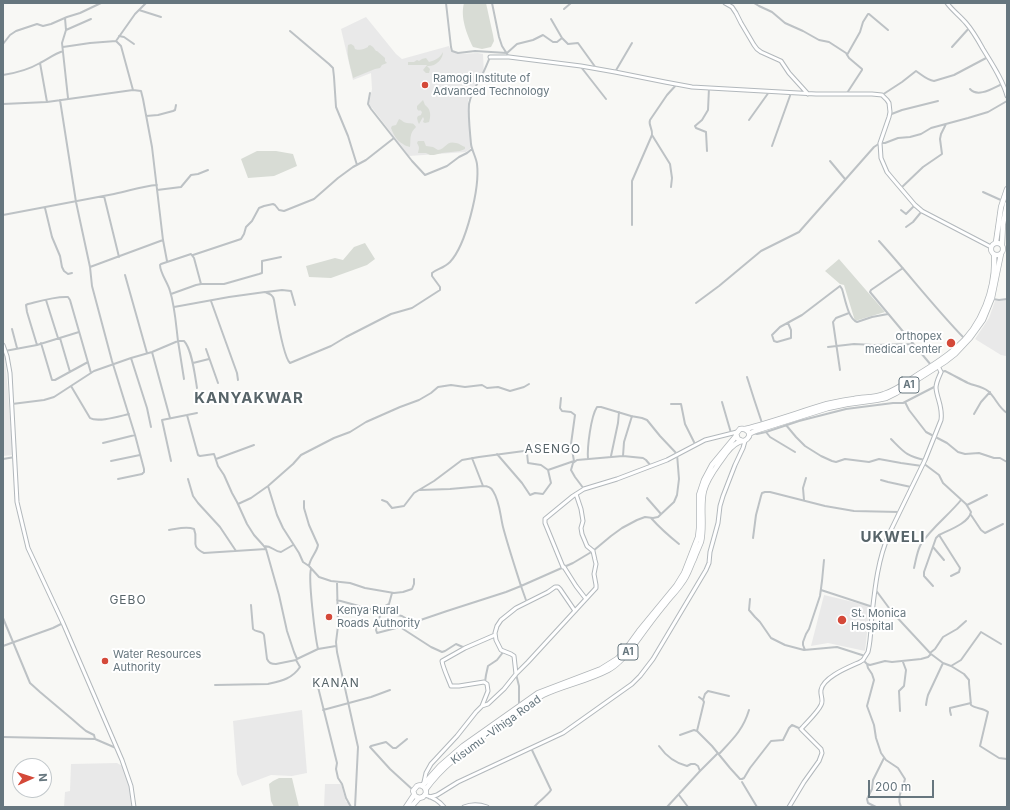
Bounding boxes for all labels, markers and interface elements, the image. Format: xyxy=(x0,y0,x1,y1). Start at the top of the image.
place label: Ramogi Institute of Advanced Technology xyxy=(433,72,549,98)
marker: Ramogi Institute of Advanced Technology xyxy=(420,80,430,90)
place label: orthopex medical center xyxy=(865,330,942,356)
marker: orthopex medical center xyxy=(945,337,957,349)
road number: A1 xyxy=(899,377,919,393)
district label: KANYAKWAR xyxy=(194,389,304,407)
district label: ASENGO xyxy=(525,442,581,456)
district label: UKWELI xyxy=(860,528,926,546)
district label: GEBO xyxy=(109,593,147,607)
place label: Kenya Rural Roads Authority xyxy=(337,604,420,630)
place label: St. Monica Hospital xyxy=(851,607,906,633)
marker: Kenya Rural Roads Authority xyxy=(324,612,334,622)
marker: St. Monica Hospital xyxy=(836,614,848,626)
road number: A1 xyxy=(618,644,638,660)
place label: Water Resources Authority xyxy=(113,648,201,674)
marker: Water Resources Authority xyxy=(100,656,110,666)
district label: KANAN xyxy=(312,676,360,690)
street label: Kisumu -Vihiga Road xyxy=(448,693,544,767)
north arrow xyxy=(12,758,52,798)
scale bar xyxy=(870,772,936,798)
text: N xyxy=(36,773,50,782)
text: 200 m xyxy=(875,779,911,794)

